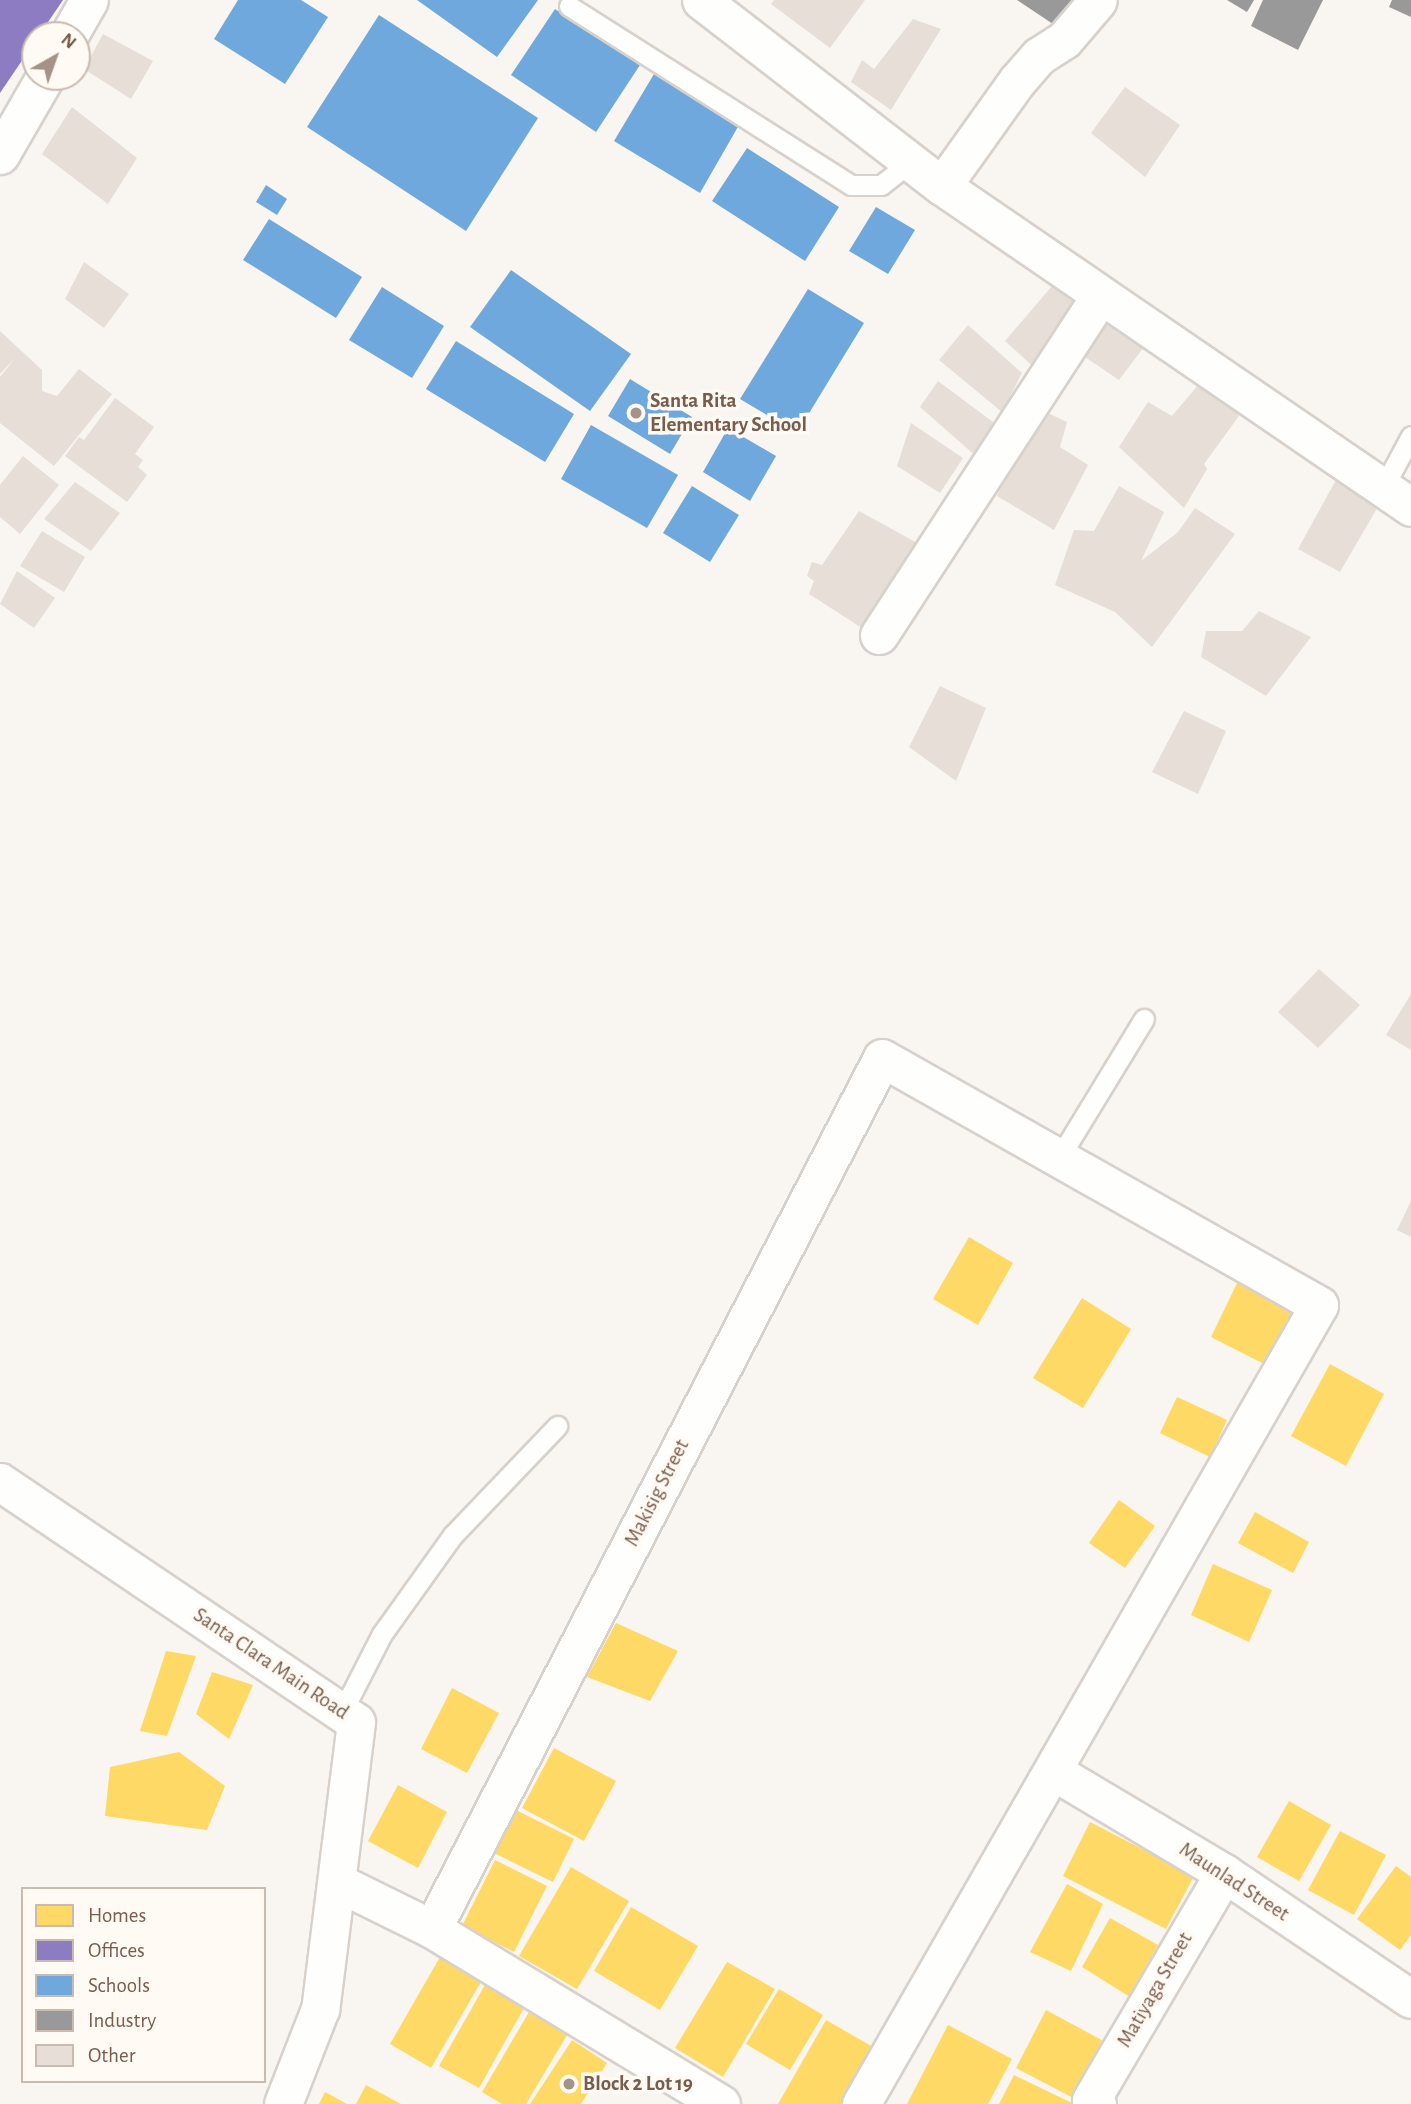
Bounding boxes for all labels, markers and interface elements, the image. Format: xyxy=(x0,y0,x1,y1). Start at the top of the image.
north arrow xyxy=(21,21,91,91)
text: N xyxy=(57,30,80,53)
place label: Santa Rita Elementary School xyxy=(650,388,807,438)
marker: Santa Rita Elementary School xyxy=(628,405,644,421)
street label: Makisig Street xyxy=(619,1435,695,1551)
street label: Santa Clara Main Road xyxy=(188,1603,354,1725)
street label: Maunlad Street xyxy=(1174,1837,1294,1927)
legend xyxy=(21,1887,266,2083)
text: Homes xyxy=(88,1905,146,1926)
street label: Matiyaga Street xyxy=(1112,1928,1198,2052)
text: Offices xyxy=(88,1940,145,1961)
text: Schools xyxy=(88,1975,150,1996)
text: Industry xyxy=(88,2010,156,2031)
text: Other xyxy=(88,2045,135,2066)
place label: Block 2 Lot 19 xyxy=(583,2071,693,2097)
marker: Block 2 Lot 19 xyxy=(561,2076,577,2092)

